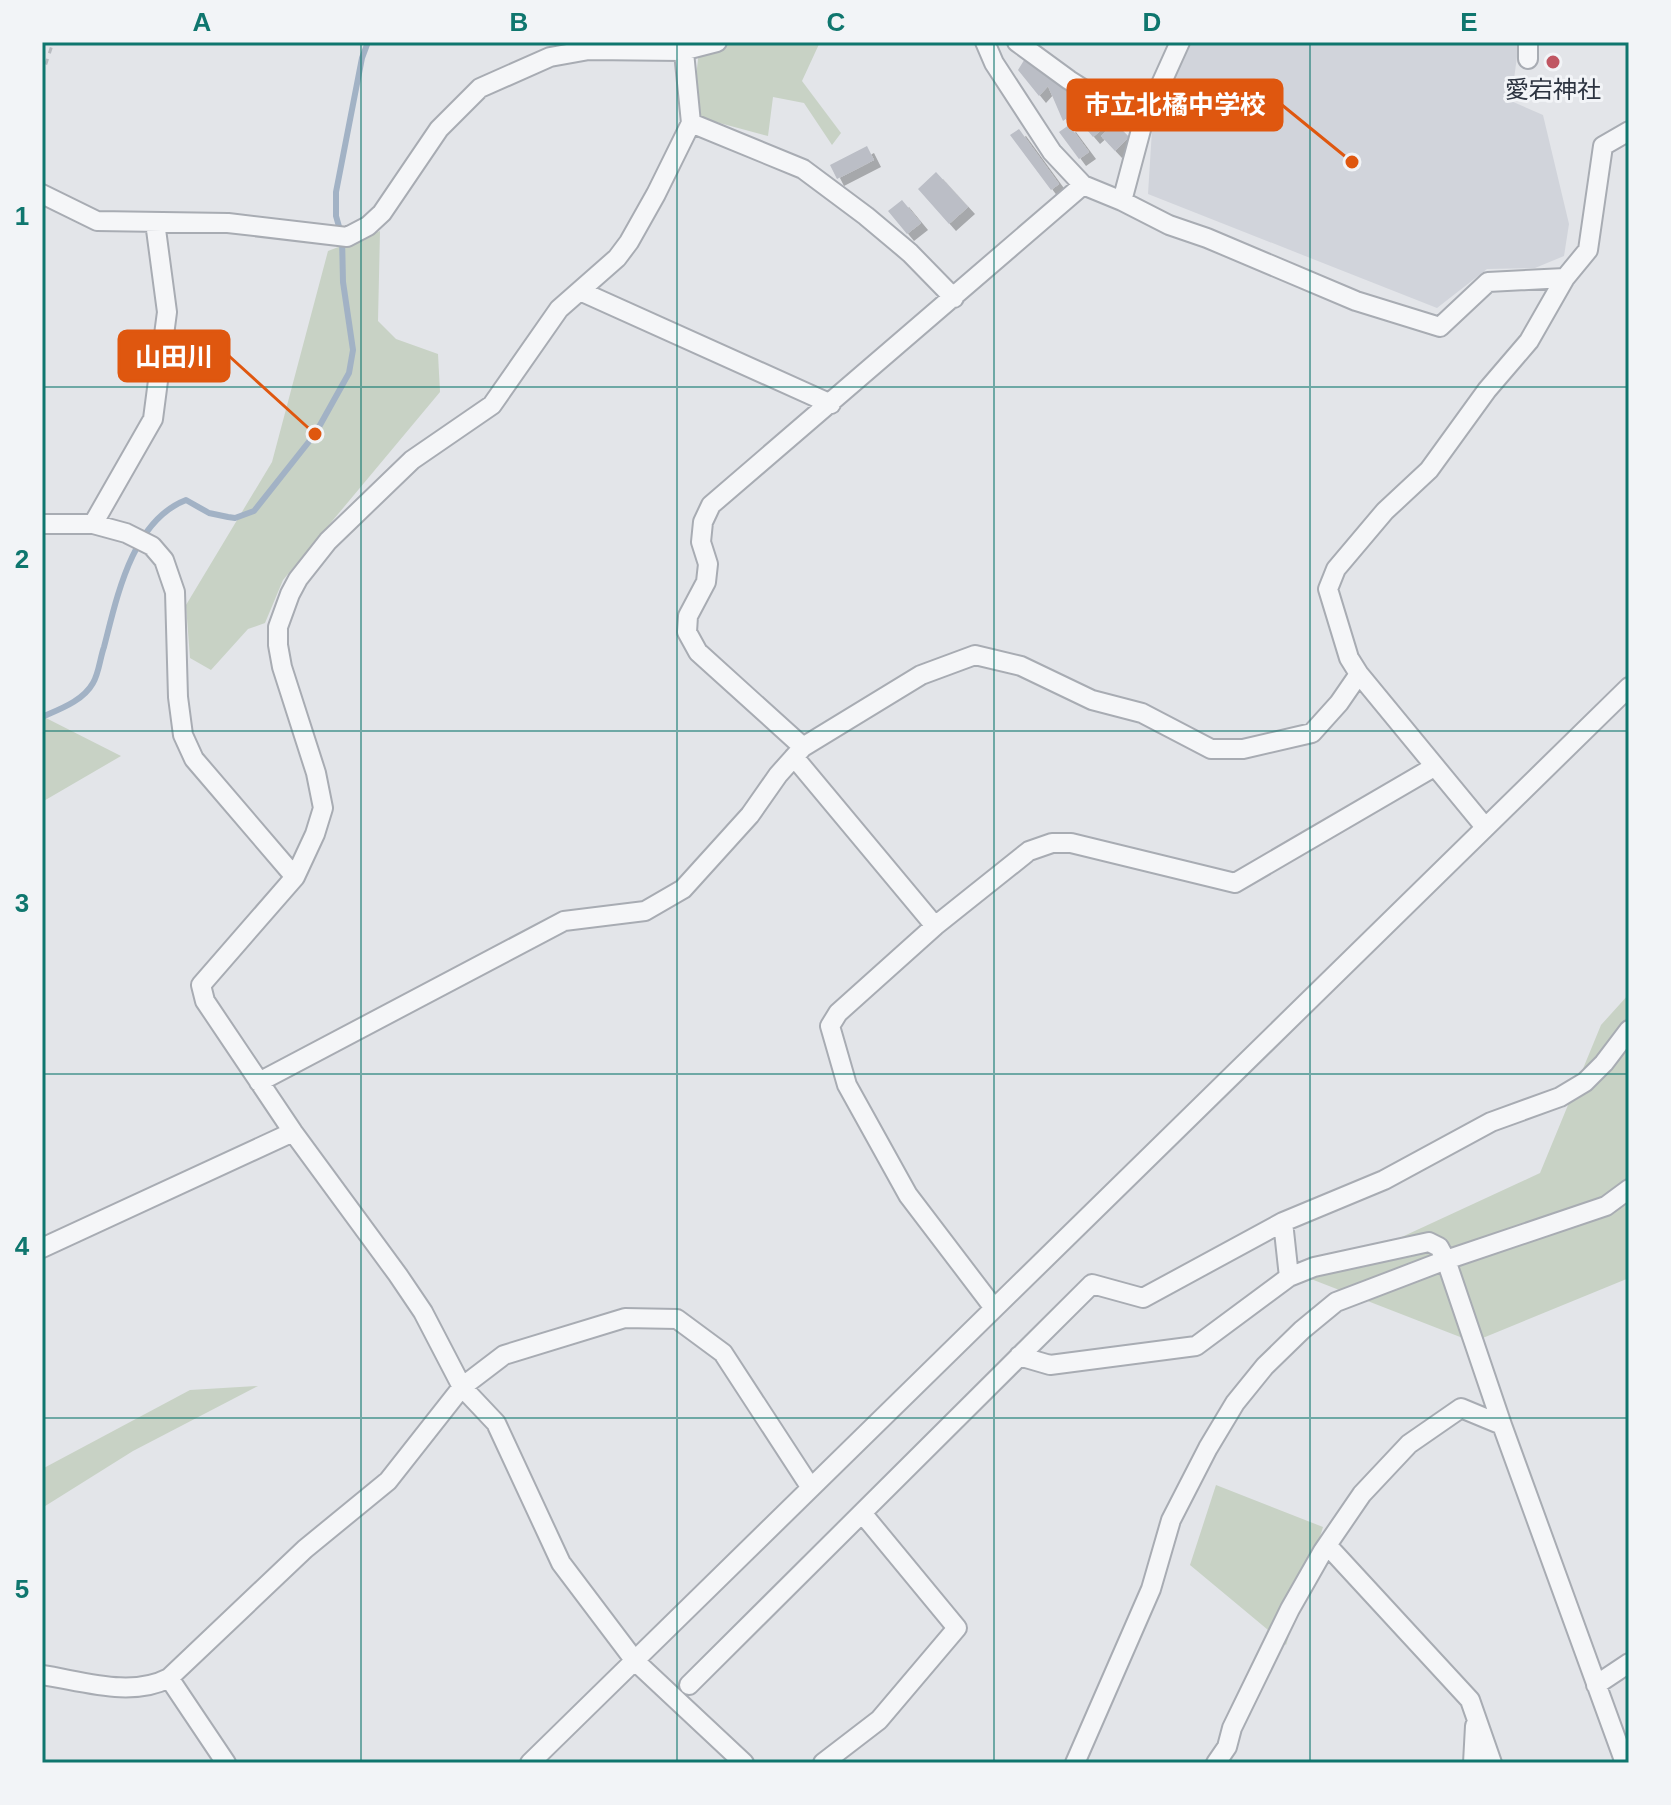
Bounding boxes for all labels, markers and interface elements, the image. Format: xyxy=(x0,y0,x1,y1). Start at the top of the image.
text: A xyxy=(193,7,212,37)
text: B xyxy=(510,7,528,37)
text: C xyxy=(827,7,846,37)
text: D xyxy=(1143,7,1161,37)
text: E xyxy=(1460,7,1478,37)
marker: 愛宕神社 xyxy=(1544,53,1562,71)
place label: 愛宕神社 xyxy=(1505,76,1601,103)
callout: 市立北橘中学校 xyxy=(1068,80,1282,130)
text: 市立北橘中学校 xyxy=(1084,90,1266,120)
text: 1 xyxy=(15,201,29,231)
callout: 山田川 xyxy=(119,331,229,381)
text: 山田川 xyxy=(135,342,213,372)
text: 2 xyxy=(15,544,29,574)
text: 3 xyxy=(15,888,29,918)
text: 4 xyxy=(15,1231,30,1261)
text: 5 xyxy=(15,1574,29,1604)

